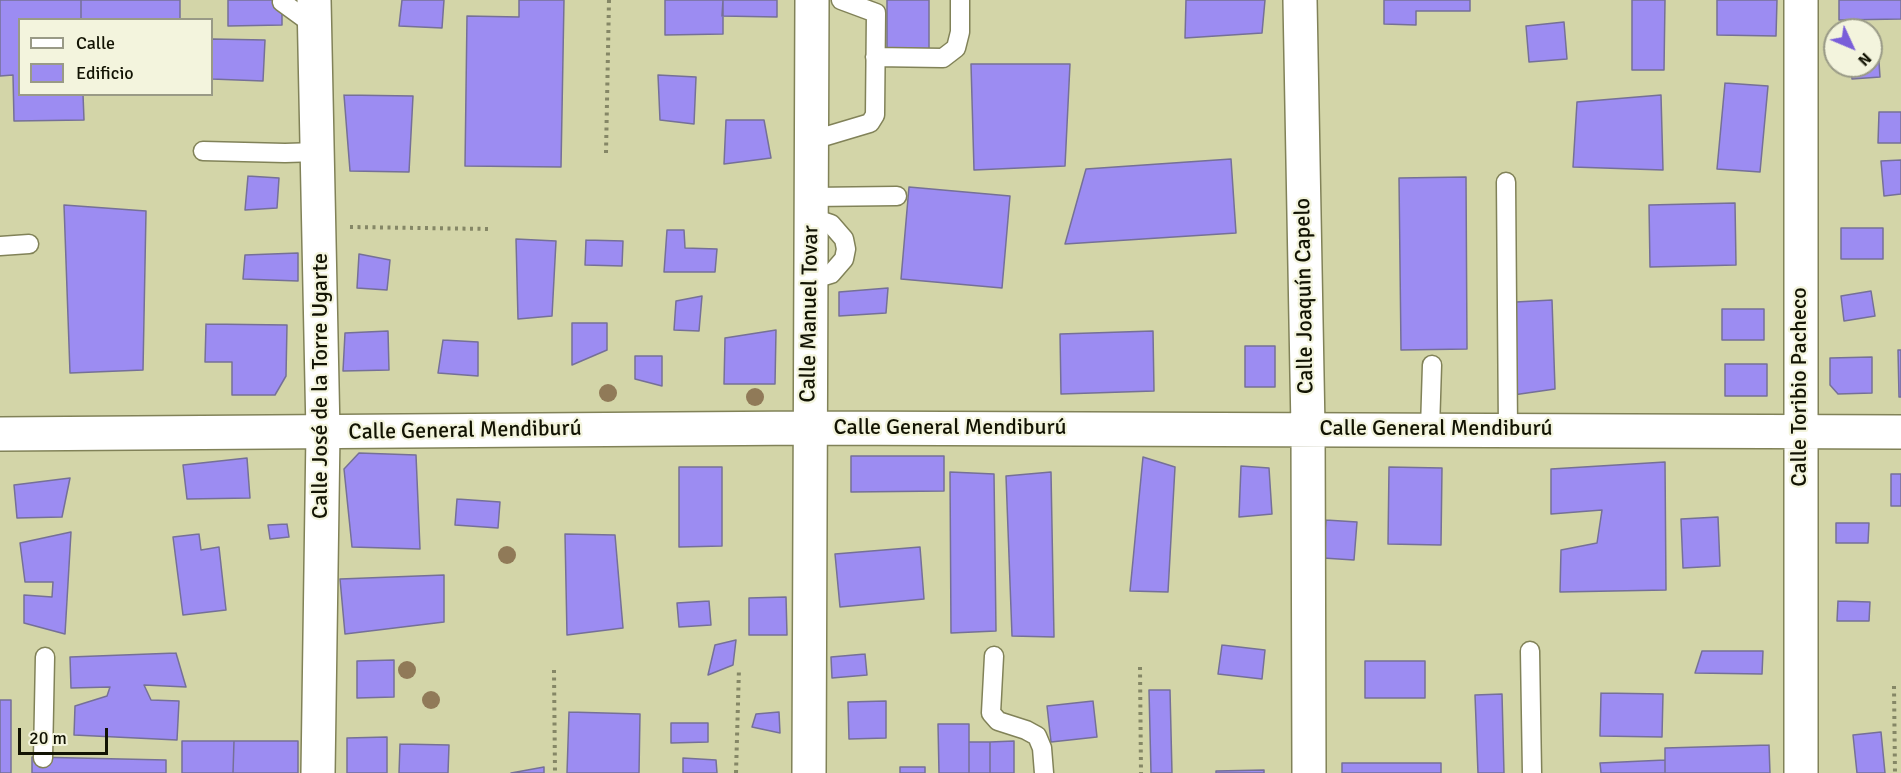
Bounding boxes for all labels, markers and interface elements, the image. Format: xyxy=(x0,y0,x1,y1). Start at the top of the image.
legend xyxy=(18,18,213,96)
north arrow xyxy=(1823,18,1883,78)
text: Calle xyxy=(76,32,115,54)
text: N xyxy=(1853,48,1876,70)
text: Edificio xyxy=(76,62,134,84)
street label: Calle Joaquín Capelo xyxy=(1290,198,1320,394)
street label: Calle Manuel Tovar xyxy=(795,225,825,403)
street label: Calle José de la Torre Ugarte xyxy=(308,253,334,519)
street label: Calle Toribio Pacheco xyxy=(1787,287,1813,487)
street label: Calle General Mendiburú xyxy=(833,415,1067,441)
street label: Calle General Mendiburú xyxy=(348,416,582,446)
street label: Calle General Mendiburú xyxy=(1319,416,1553,442)
scale bar xyxy=(21,716,111,754)
text: 20 m xyxy=(29,727,67,749)

